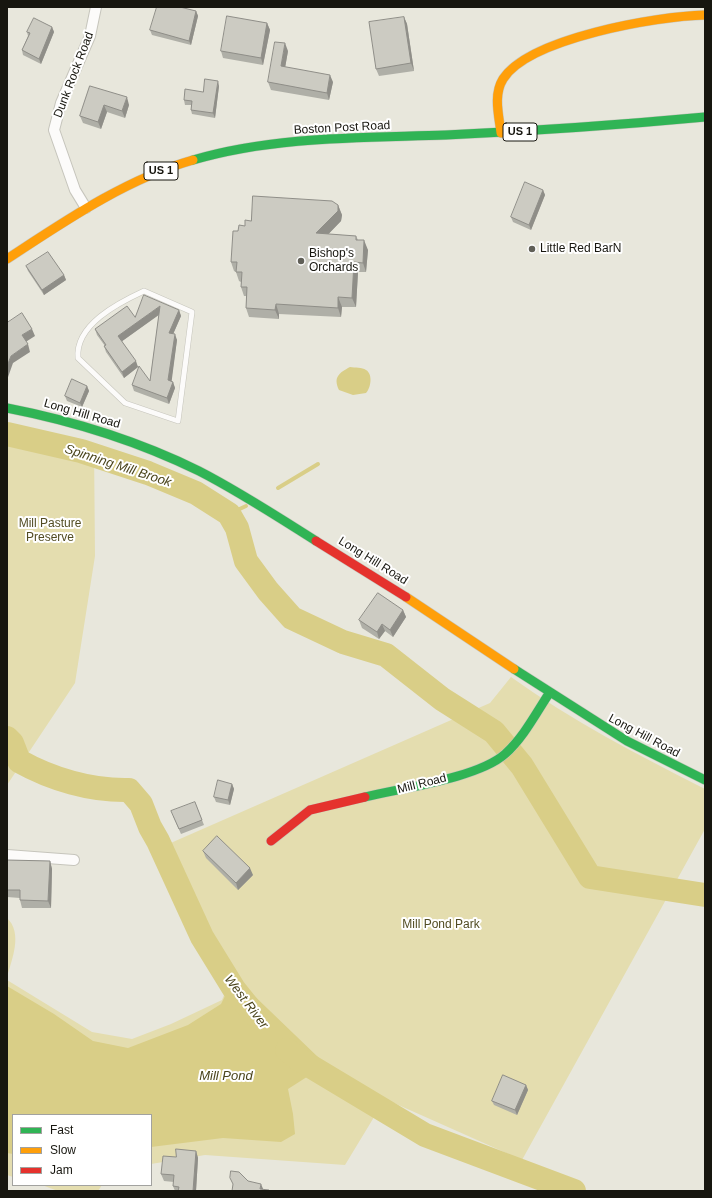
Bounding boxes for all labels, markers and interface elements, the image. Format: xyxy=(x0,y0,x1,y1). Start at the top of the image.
street label: Dunk Rock Road xyxy=(51,30,97,120)
street label: Boston Post Road xyxy=(293,118,391,138)
road number: US 1 xyxy=(503,123,537,141)
road number: US 1 xyxy=(144,162,178,180)
place label: Little Red BarN xyxy=(540,242,621,256)
marker: Little Red BarN xyxy=(527,244,537,254)
place label: Bishop's Orchards xyxy=(309,247,358,275)
marker: Bishop's Orchards xyxy=(296,256,306,266)
street label: Long Hill Road xyxy=(42,396,122,432)
water label: Spinning Mill Brook xyxy=(63,441,173,491)
park label: Mill Pasture Preserve xyxy=(19,517,81,545)
street label: Long Hill Road xyxy=(336,534,410,588)
street label: Long Hill Road xyxy=(606,711,682,761)
street label: Mill Road xyxy=(396,771,448,797)
park label: Mill Pond Park xyxy=(402,918,480,932)
water label: West River xyxy=(221,972,271,1032)
water label: Mill Pond xyxy=(199,1068,253,1084)
legend xyxy=(12,1114,152,1186)
text: Fast xyxy=(50,1123,73,1137)
text: Slow xyxy=(50,1143,76,1157)
text: Jam xyxy=(50,1163,73,1177)

